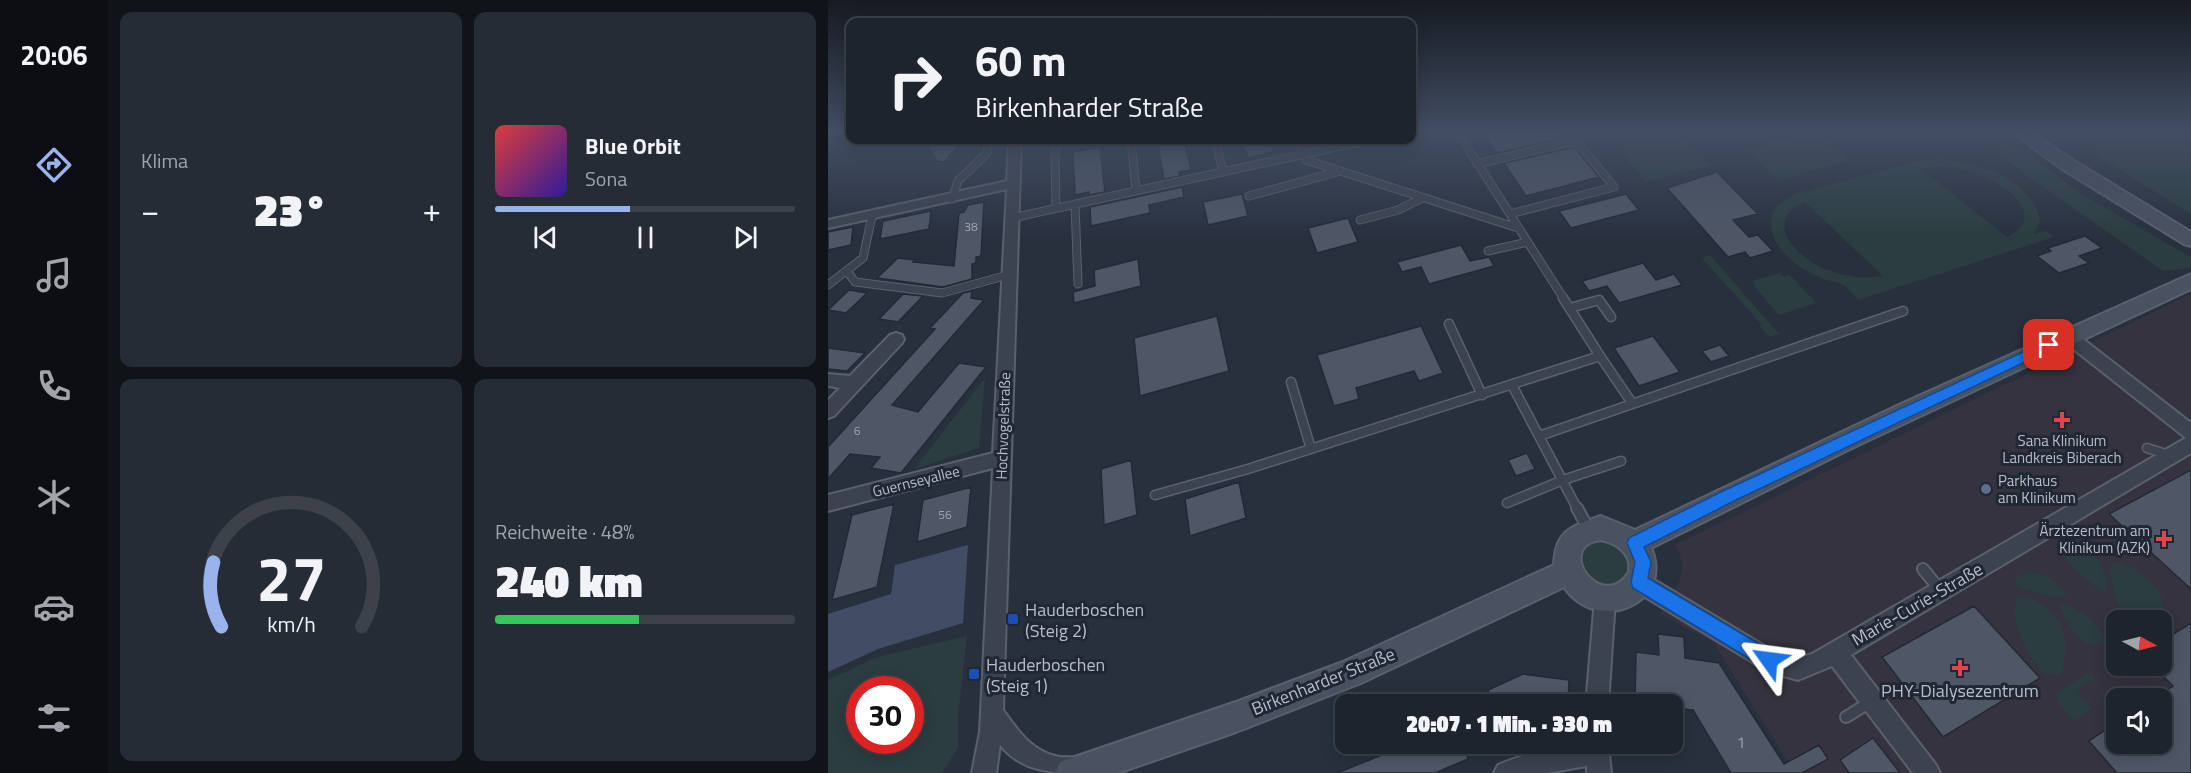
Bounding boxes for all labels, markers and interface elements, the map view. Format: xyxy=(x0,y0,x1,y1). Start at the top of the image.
text: 60 m xyxy=(975,28,1067,92)
text: 20:06 xyxy=(20,34,88,75)
icon: right xyxy=(876,42,954,120)
text: Birkenharder Straße xyxy=(975,86,1204,127)
text: Blue Orbit xyxy=(585,129,681,163)
icon: directions xyxy=(33,144,75,186)
text: Klima xyxy=(141,145,188,176)
text: Sona xyxy=(585,163,627,194)
text: 23° xyxy=(254,175,328,243)
text: − xyxy=(141,185,159,235)
text: + xyxy=(423,185,441,235)
house number: 38 xyxy=(964,217,978,236)
icon: previous xyxy=(529,221,562,254)
icon: pause xyxy=(629,221,662,254)
icon: next xyxy=(729,221,762,254)
icon: music xyxy=(33,254,75,296)
pin xyxy=(2023,319,2074,370)
icon: arrive xyxy=(2032,328,2065,361)
icon: phone xyxy=(33,365,75,407)
street label: Hochvogelstraße xyxy=(990,372,1016,480)
marker: Sana Klinikum Landkreis Biberach xyxy=(2053,411,2071,429)
house number: 6 xyxy=(854,421,861,440)
place label: Sana Klinikum Landkreis Biberach xyxy=(2002,429,2122,469)
street label: Guernseyallee xyxy=(870,459,962,503)
place label: Parkhaus am Klinikum xyxy=(1998,469,2076,509)
icon: climate xyxy=(33,476,75,518)
marker: Parkhaus am Klinikum xyxy=(1979,482,1993,496)
house number: 56 xyxy=(938,505,952,524)
text: Reichweite · 48% xyxy=(495,516,634,547)
place label: Ärztezentrum am Klinikum (AZK) xyxy=(2040,519,2150,559)
text: 27 xyxy=(256,530,326,625)
marker: Ärztezentrum am Klinikum (AZK) xyxy=(2155,530,2173,548)
text: 240 km xyxy=(495,546,643,614)
street label: Marie-Curie-Straße xyxy=(1846,555,1988,653)
icon: car xyxy=(33,586,75,628)
place label: Hauderboschen (Steig 2) xyxy=(1025,596,1144,644)
text: km/h xyxy=(267,608,315,640)
north arrow xyxy=(2106,610,2172,676)
map controls xyxy=(2106,610,2172,754)
marker: Hauderboschen (Steig 2) xyxy=(1006,612,1020,626)
position arrow xyxy=(1737,628,1801,692)
street label: Birkenharder Straße xyxy=(1247,640,1399,722)
place label: Hauderboschen (Steig 1) xyxy=(986,651,1105,699)
marker: PHY-Dialysezentrum xyxy=(1951,659,1969,677)
marker: Hauderboschen (Steig 1) xyxy=(967,667,981,681)
speed limit sign: 30 xyxy=(846,676,924,754)
place label: PHY-Dialysezentrum xyxy=(1881,677,2039,704)
button: sound xyxy=(2106,688,2172,754)
icon: filters xyxy=(33,697,75,739)
text: 20:07 · 1 Min. · 330 m xyxy=(1406,707,1612,741)
house number: 1 xyxy=(1737,731,1745,754)

